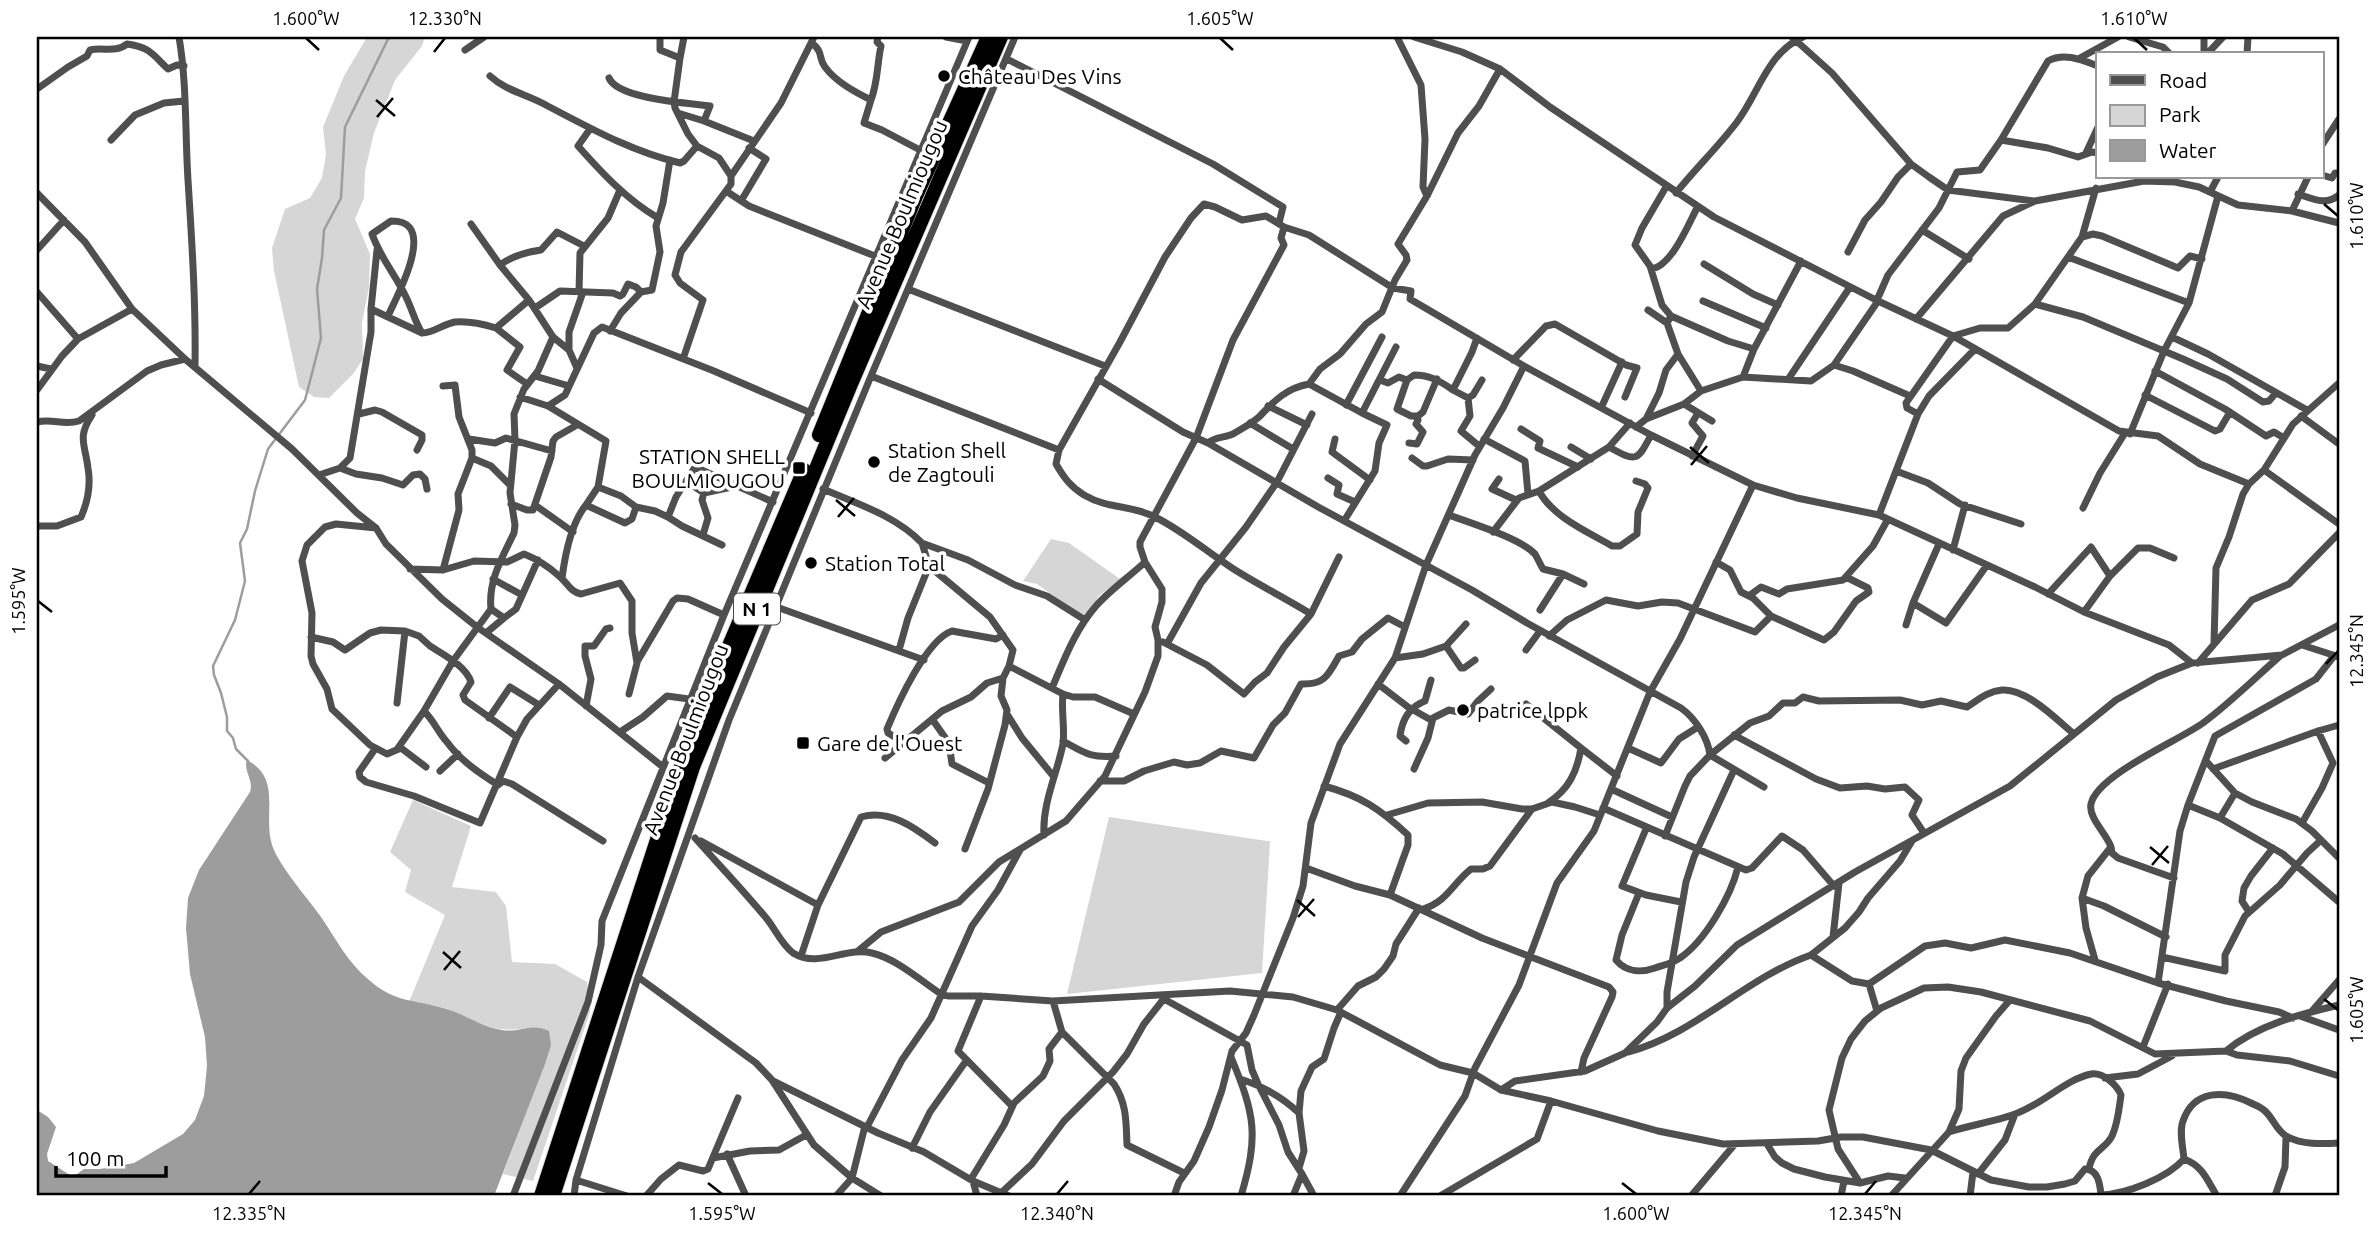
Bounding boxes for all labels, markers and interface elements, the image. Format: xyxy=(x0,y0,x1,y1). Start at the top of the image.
text: 1.600°W xyxy=(272,8,340,28)
text: 12.330°N xyxy=(408,8,482,28)
text: 1.605°W xyxy=(1186,8,1254,28)
text: 1.610°W xyxy=(2100,8,2168,28)
legend xyxy=(2096,52,2324,178)
place label: Château Des Vins xyxy=(958,64,1122,88)
marker: Château Des Vins xyxy=(936,68,952,84)
text: Road xyxy=(2159,68,2207,92)
text: Park xyxy=(2159,102,2201,126)
street label: Avenue Boulmiougou xyxy=(850,116,952,312)
text: Water xyxy=(2159,138,2217,162)
text: 1.610°W xyxy=(2346,182,2366,250)
place label: Station Shell de Zagtouli xyxy=(888,438,1006,486)
place label: STATION SHELL BOULMIOUGOU xyxy=(632,444,785,492)
marker: Station Shell de Zagtouli xyxy=(866,454,882,470)
marker: STATION SHELL BOULMIOUGOU xyxy=(791,460,807,476)
place label: Station Total xyxy=(825,551,945,575)
marker: Station Total xyxy=(803,555,819,571)
text: 1.595°W xyxy=(8,567,28,635)
road number: N 1 xyxy=(734,594,780,624)
text: 12.345°N xyxy=(2346,614,2366,688)
street label: Avenue Boulmiougou xyxy=(638,640,732,838)
place label: patrice lppk xyxy=(1477,698,1589,722)
marker: patrice lppk xyxy=(1455,702,1471,718)
place label: Gare de l'Ouest xyxy=(817,731,962,755)
marker: Gare de l'Ouest xyxy=(795,735,811,751)
text: 1.605°W xyxy=(2346,976,2366,1044)
scale bar xyxy=(56,1135,166,1179)
text: 100 m xyxy=(66,1146,124,1170)
text: 12.335°N xyxy=(212,1203,286,1223)
text: 1.595°W xyxy=(688,1203,756,1223)
text: 12.340°N xyxy=(1020,1203,1094,1223)
text: 1.600°W xyxy=(1602,1203,1670,1223)
text: 12.345°N xyxy=(1828,1203,1902,1223)

